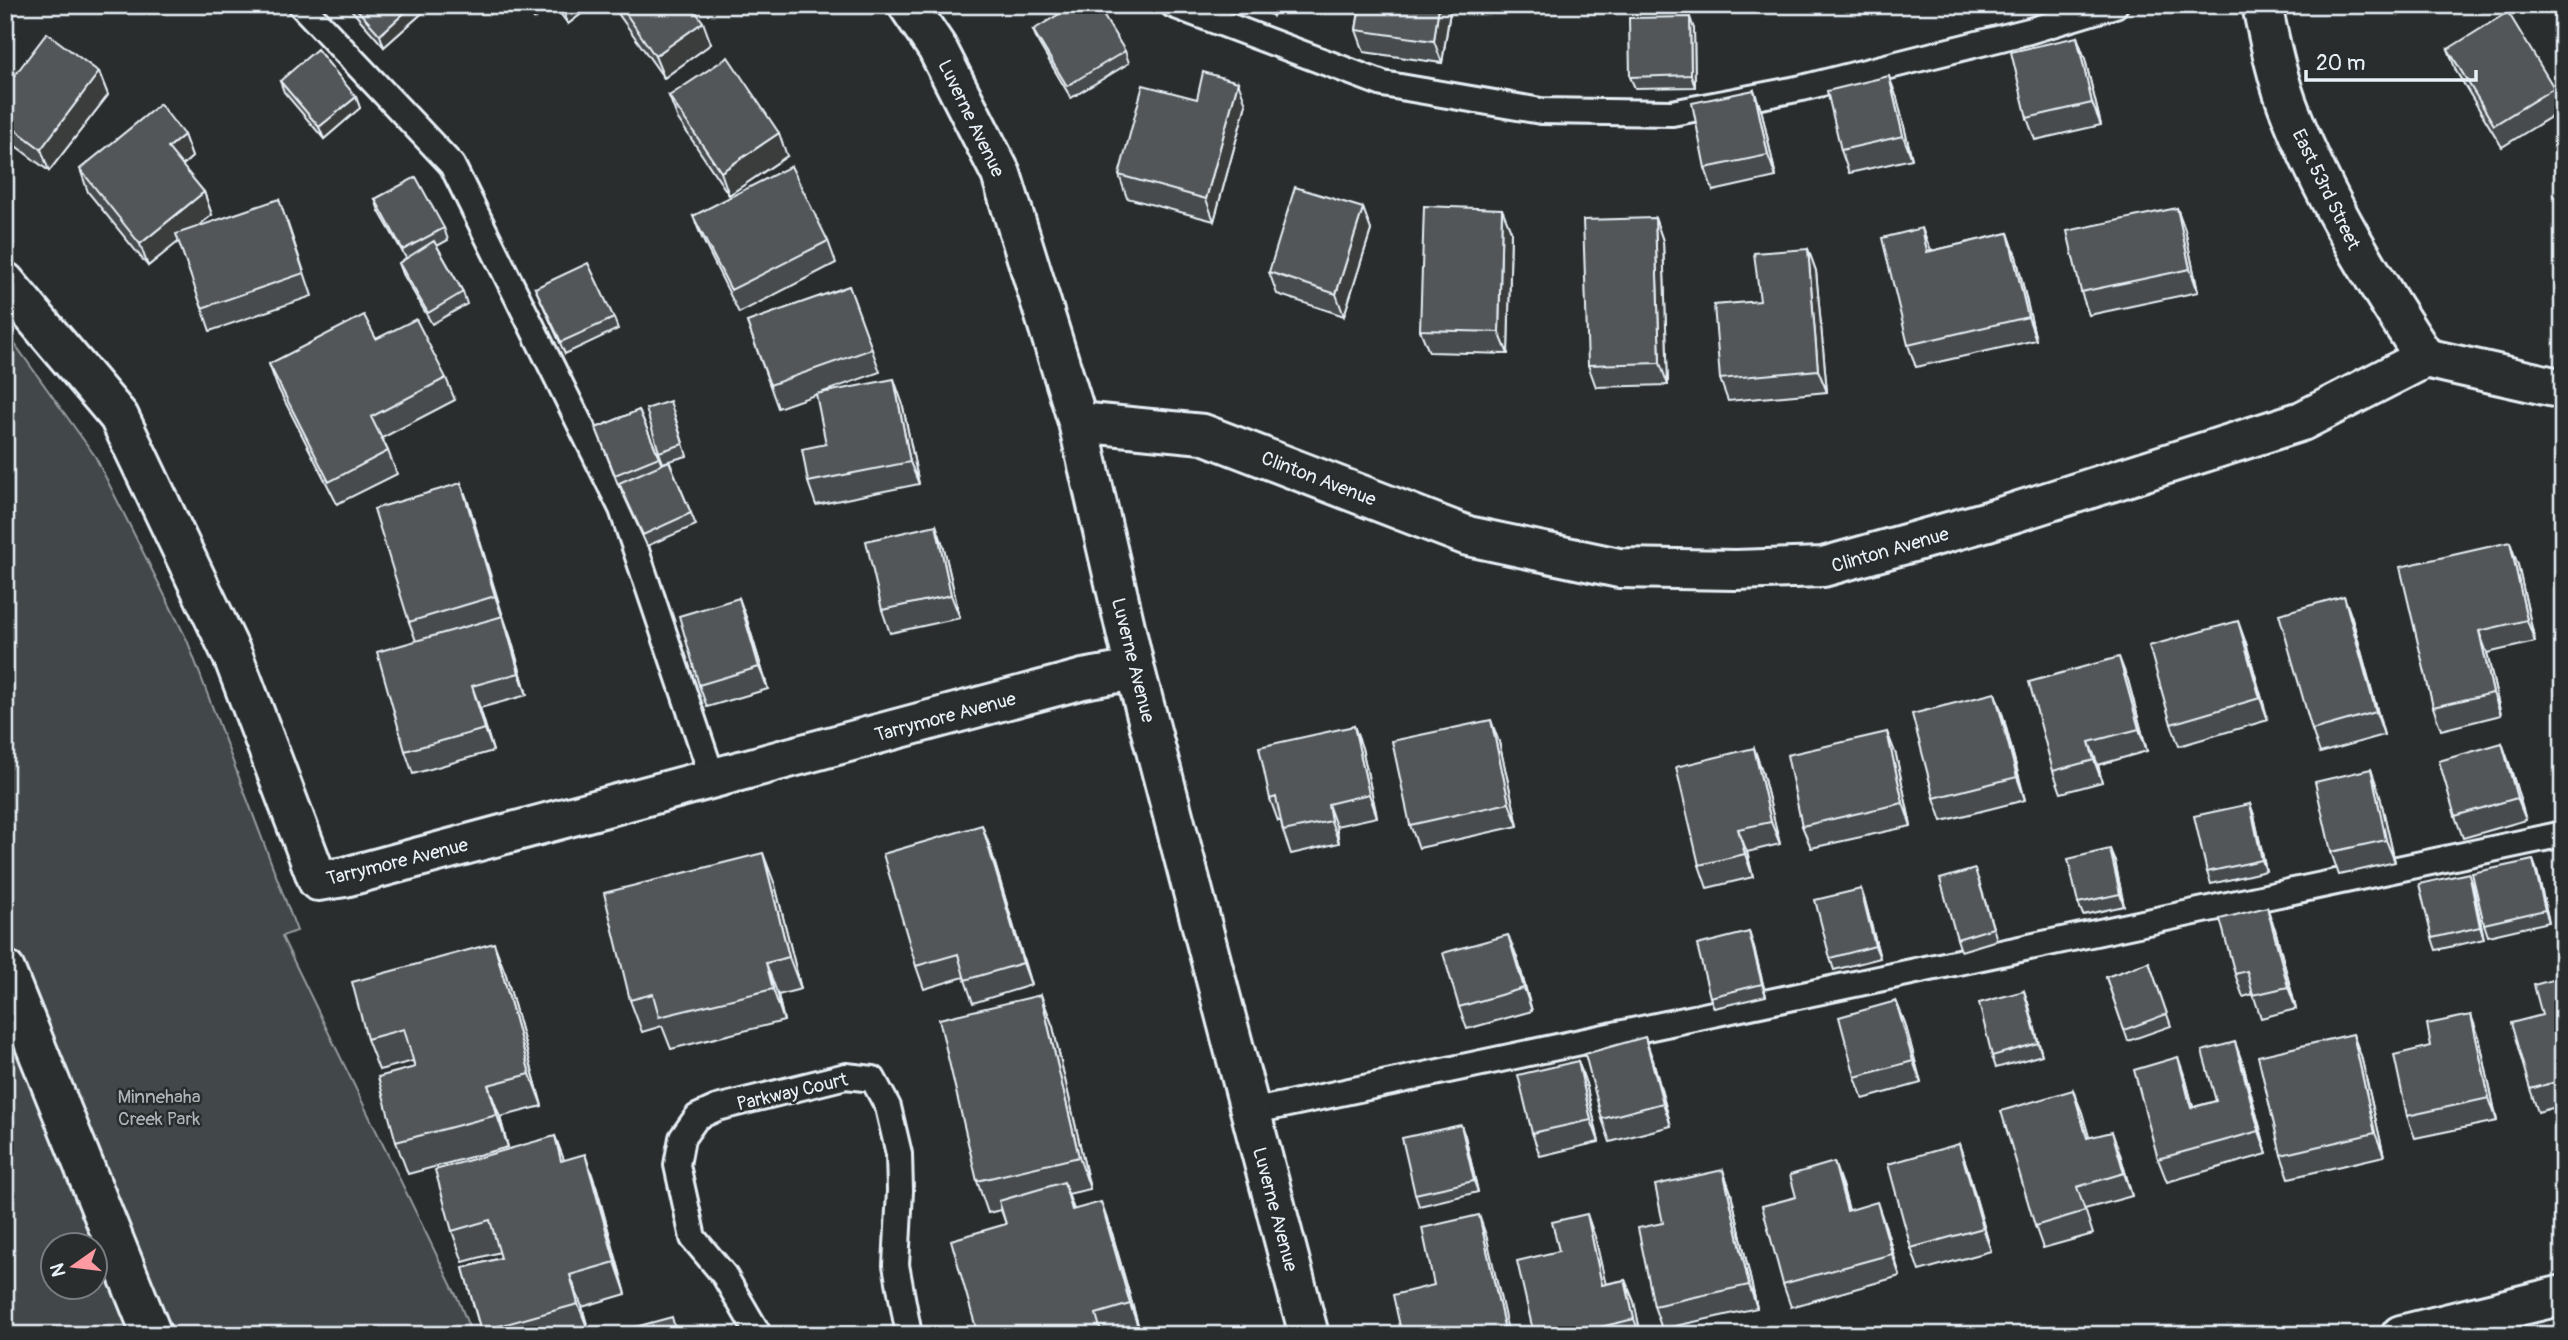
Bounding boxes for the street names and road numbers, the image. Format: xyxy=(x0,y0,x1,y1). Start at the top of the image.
street label: Luverne Avenue xyxy=(932,56,1010,182)
street label: East 53rd Street xyxy=(2287,125,2366,254)
street label: Clinton Avenue xyxy=(1258,446,1380,512)
street label: Clinton Avenue xyxy=(1829,522,1952,578)
street label: Luverne Avenue xyxy=(1106,595,1160,726)
street label: Tarrymore Avenue xyxy=(872,686,1019,747)
street label: Tarrymore Avenue xyxy=(324,833,471,891)
street label: Parkway Court xyxy=(734,1067,850,1116)
street label: Luverne Avenue xyxy=(1247,1145,1303,1275)

